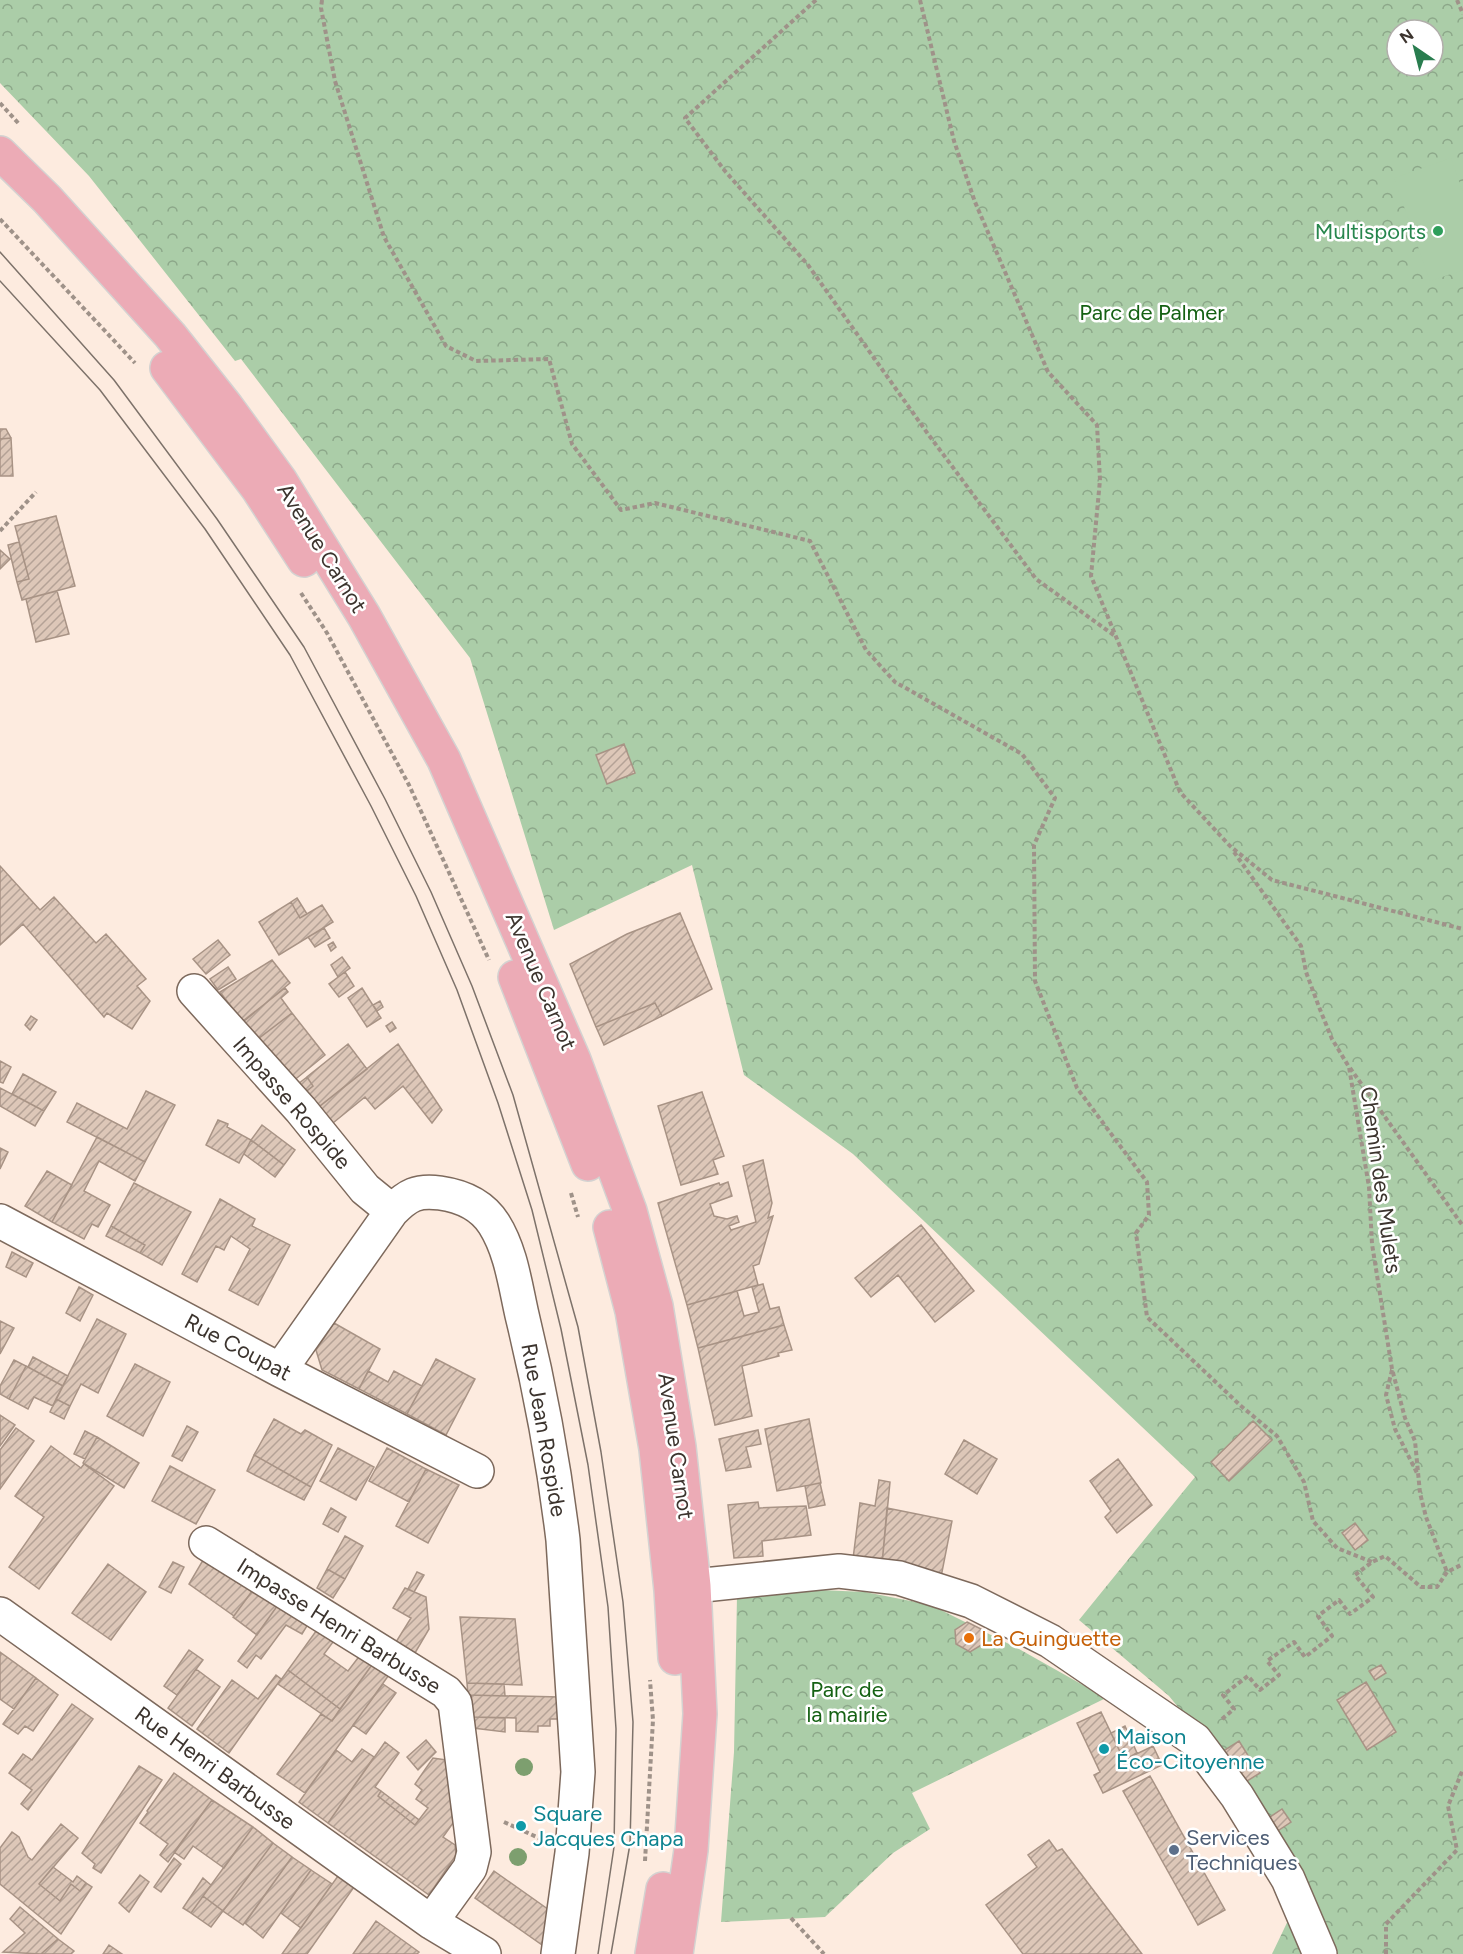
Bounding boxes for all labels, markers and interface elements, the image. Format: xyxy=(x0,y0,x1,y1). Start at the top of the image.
north arrow xyxy=(1385,18,1445,78)
text: N xyxy=(1396,25,1417,47)
place label: Multisports xyxy=(1315,218,1426,245)
marker: Multisports xyxy=(1431,224,1445,238)
park label: Parc de Palmer xyxy=(1079,299,1225,326)
street label: Avenue Carnot xyxy=(271,478,373,618)
street label: Avenue Carnot xyxy=(500,908,582,1054)
street label: Impasse Rospide xyxy=(227,1031,357,1175)
street label: Chemin des Mulets xyxy=(1355,1085,1407,1275)
street label: Rue Coupat xyxy=(180,1308,296,1386)
street label: Rue Jean Rospide xyxy=(515,1341,573,1519)
street label: Avenue Carnot xyxy=(652,1371,700,1521)
street label: Impasse Henri Barbusse xyxy=(232,1552,446,1700)
place label: La Guinguette xyxy=(981,1625,1121,1652)
marker: La Guinguette xyxy=(962,1631,976,1645)
park label: Parc de la mairie xyxy=(806,1676,888,1728)
street label: Rue Henri Barbusse xyxy=(129,1701,301,1835)
place label: Maison Éco-Citoyenne xyxy=(1116,1723,1264,1775)
marker: Maison Éco-Citoyenne xyxy=(1097,1742,1111,1756)
place label: Square Jacques Chapa xyxy=(533,1800,684,1852)
marker: Square Jacques Chapa xyxy=(514,1819,528,1833)
place label: Services Techniques xyxy=(1186,1824,1298,1876)
marker: Services Techniques xyxy=(1167,1843,1181,1857)

